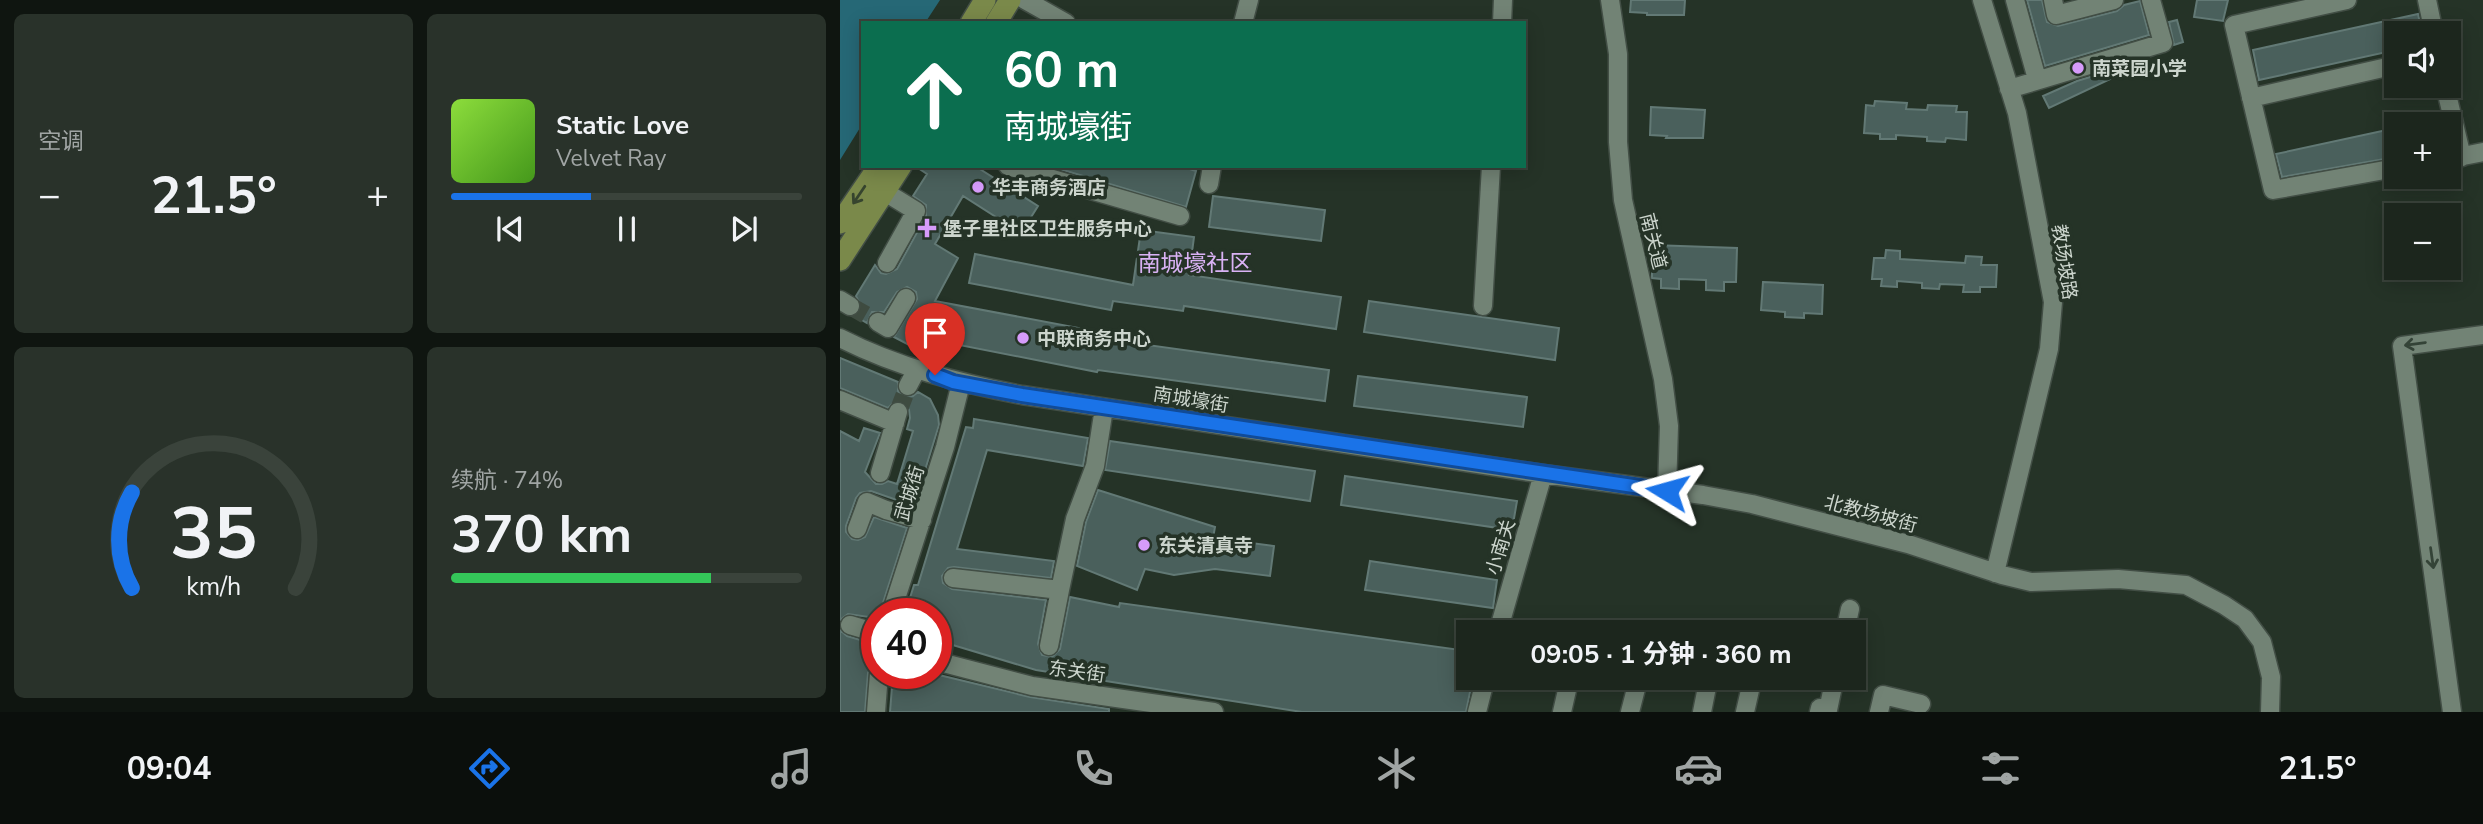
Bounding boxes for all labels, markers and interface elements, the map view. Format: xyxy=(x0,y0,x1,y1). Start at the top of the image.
map controls xyxy=(2384,21,2461,280)
button: sound xyxy=(2384,21,2461,98)
text: 60 m xyxy=(1004,37,1119,104)
icon: ahead xyxy=(889,49,980,140)
place label: 南菜园小学 xyxy=(2092,56,2187,82)
marker: 南菜园小学 xyxy=(2070,60,2086,76)
text: 南城壕街 xyxy=(1004,106,1132,149)
text: Static Love xyxy=(556,108,689,143)
button: + xyxy=(2384,112,2461,189)
text: 空调 xyxy=(38,126,84,157)
text: Velvet Ray xyxy=(556,143,666,174)
text: 21.5° xyxy=(150,160,277,231)
text: − xyxy=(38,170,61,221)
text: + xyxy=(366,170,389,221)
place label: 华丰商务酒店 xyxy=(992,175,1106,201)
marker: 华丰商务酒店 xyxy=(970,179,986,195)
one-way arrow xyxy=(852,185,866,204)
button: − xyxy=(2384,203,2461,280)
icon: previous xyxy=(491,210,529,248)
icon: pause xyxy=(608,210,646,248)
icon: next xyxy=(725,210,763,248)
street label: 南关道 xyxy=(1634,210,1673,272)
place label: 堡子里社区卫生服务中心 xyxy=(943,216,1152,242)
marker: 堡子里社区卫生服务中心 xyxy=(917,218,937,238)
street label: 教场坡路 xyxy=(2045,223,2083,302)
district label: 南城壕社区 xyxy=(1138,248,1253,279)
pin xyxy=(905,303,965,375)
icon: arrive xyxy=(916,314,954,352)
place label: 中联商务中心 xyxy=(1037,326,1151,352)
marker: 中联商务中心 xyxy=(1015,330,1031,346)
one-way arrow xyxy=(2405,338,2427,351)
street label: 南城壕街 xyxy=(1151,381,1230,419)
position arrow xyxy=(1630,454,1704,528)
street label: 武城街 xyxy=(889,462,931,524)
text: 续航 · 74% xyxy=(451,465,563,496)
text: 35 xyxy=(170,485,257,585)
street label: 北教场坡街 xyxy=(1821,489,1920,539)
text: 370 km xyxy=(451,499,632,570)
street label: 小南关 xyxy=(1480,516,1522,578)
place label: 东关清真寺 xyxy=(1158,533,1253,559)
marker: 东关清真寺 xyxy=(1136,537,1152,553)
one-way arrow xyxy=(2425,546,2438,569)
text: km/h xyxy=(186,570,241,604)
speed limit sign: 40 xyxy=(861,598,952,689)
text: 09:05 · 1 分钟 · 360 m xyxy=(1530,637,1792,672)
street label: 东关街 xyxy=(1047,655,1107,689)
icon: directions xyxy=(465,744,514,793)
icon: music xyxy=(767,744,816,793)
icon: phone xyxy=(1069,744,1118,793)
icon: climate xyxy=(1372,744,1421,793)
icon: car xyxy=(1674,744,1723,793)
icon: filters xyxy=(1976,744,2025,793)
text: 09:04 xyxy=(127,747,211,790)
text: 21.5° xyxy=(2279,747,2356,790)

